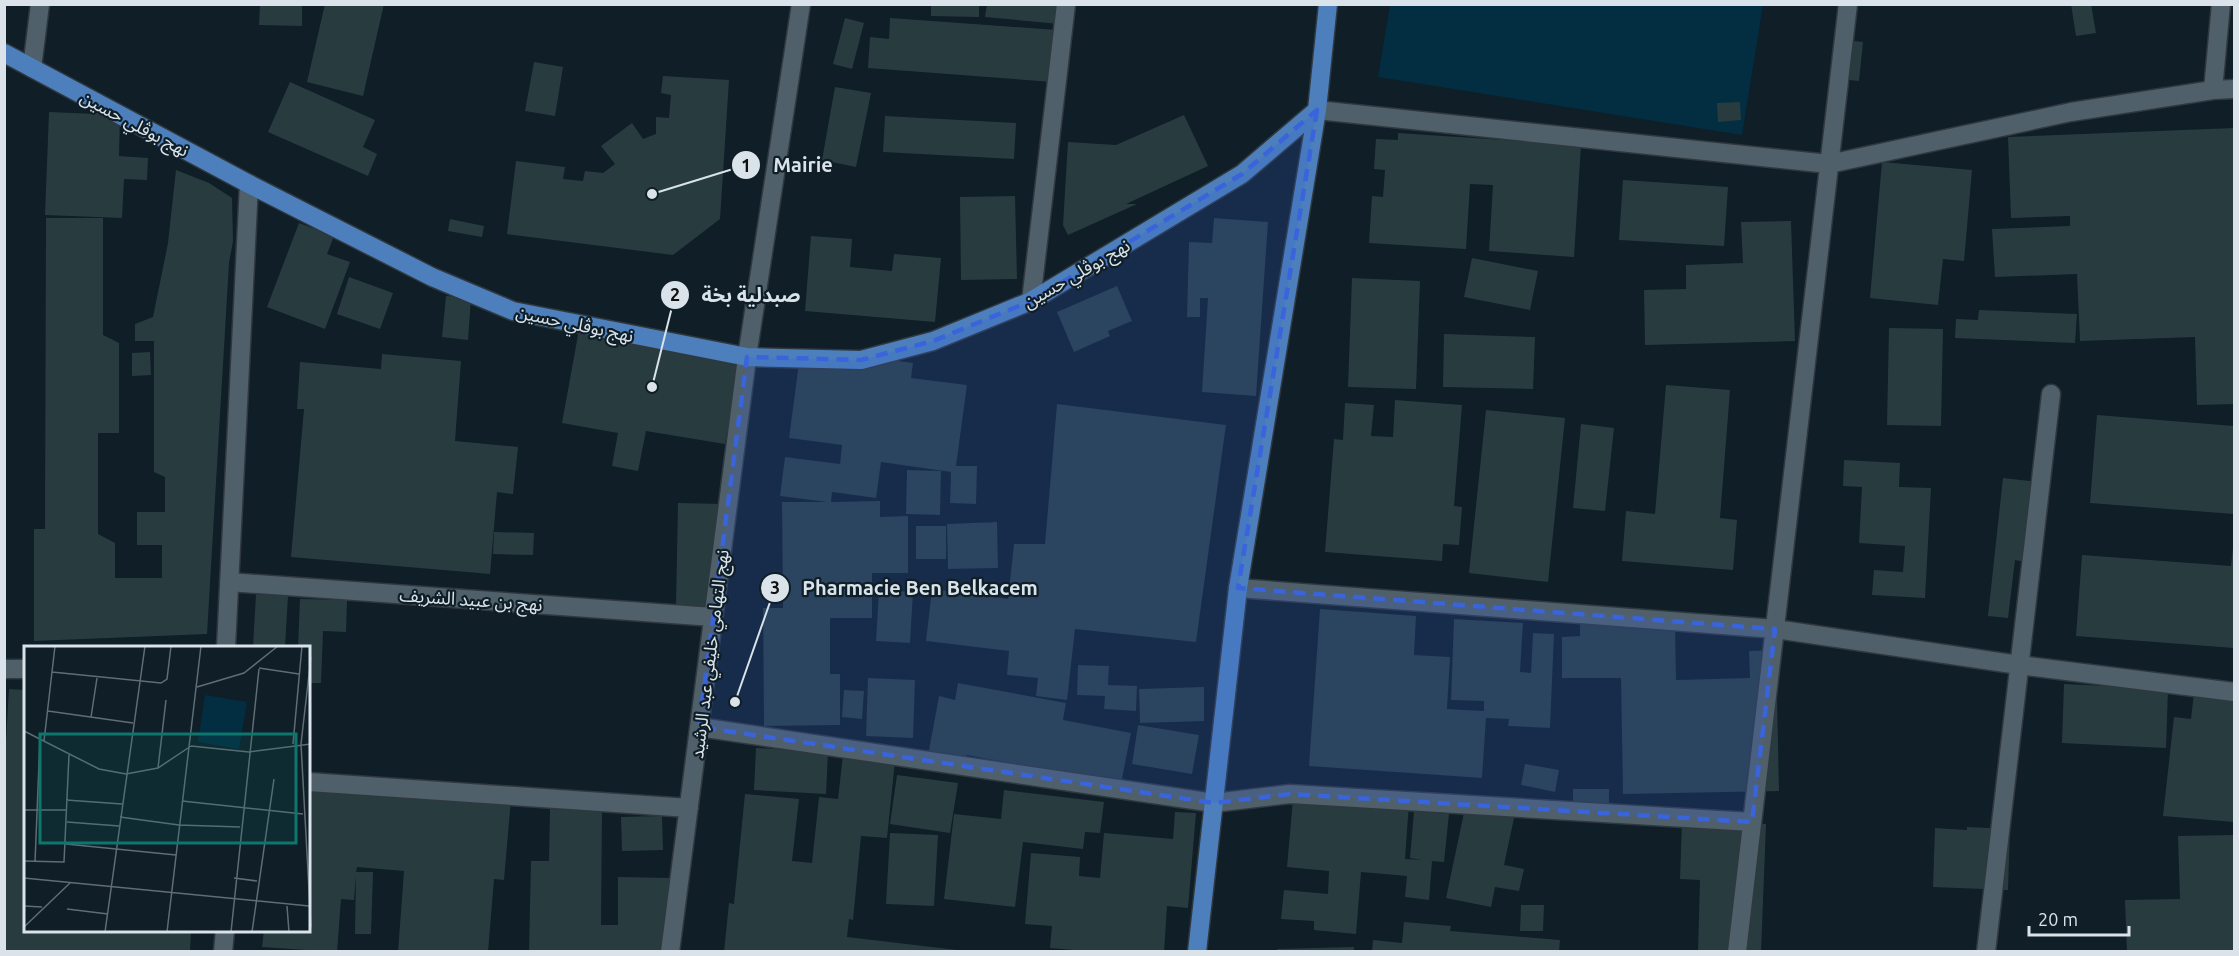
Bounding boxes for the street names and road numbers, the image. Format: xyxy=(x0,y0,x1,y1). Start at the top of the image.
street label: نهج بوڨلي حسين xyxy=(76,86,193,164)
street label: نهج بوڨلي حسين xyxy=(1019,234,1135,315)
street label: نهج بوڨلي حسين xyxy=(514,301,636,349)
street label: نهج التهامي خليفي عبد الرشيد xyxy=(686,548,736,760)
street label: نهج بن عبيد الشريف xyxy=(398,584,543,618)

